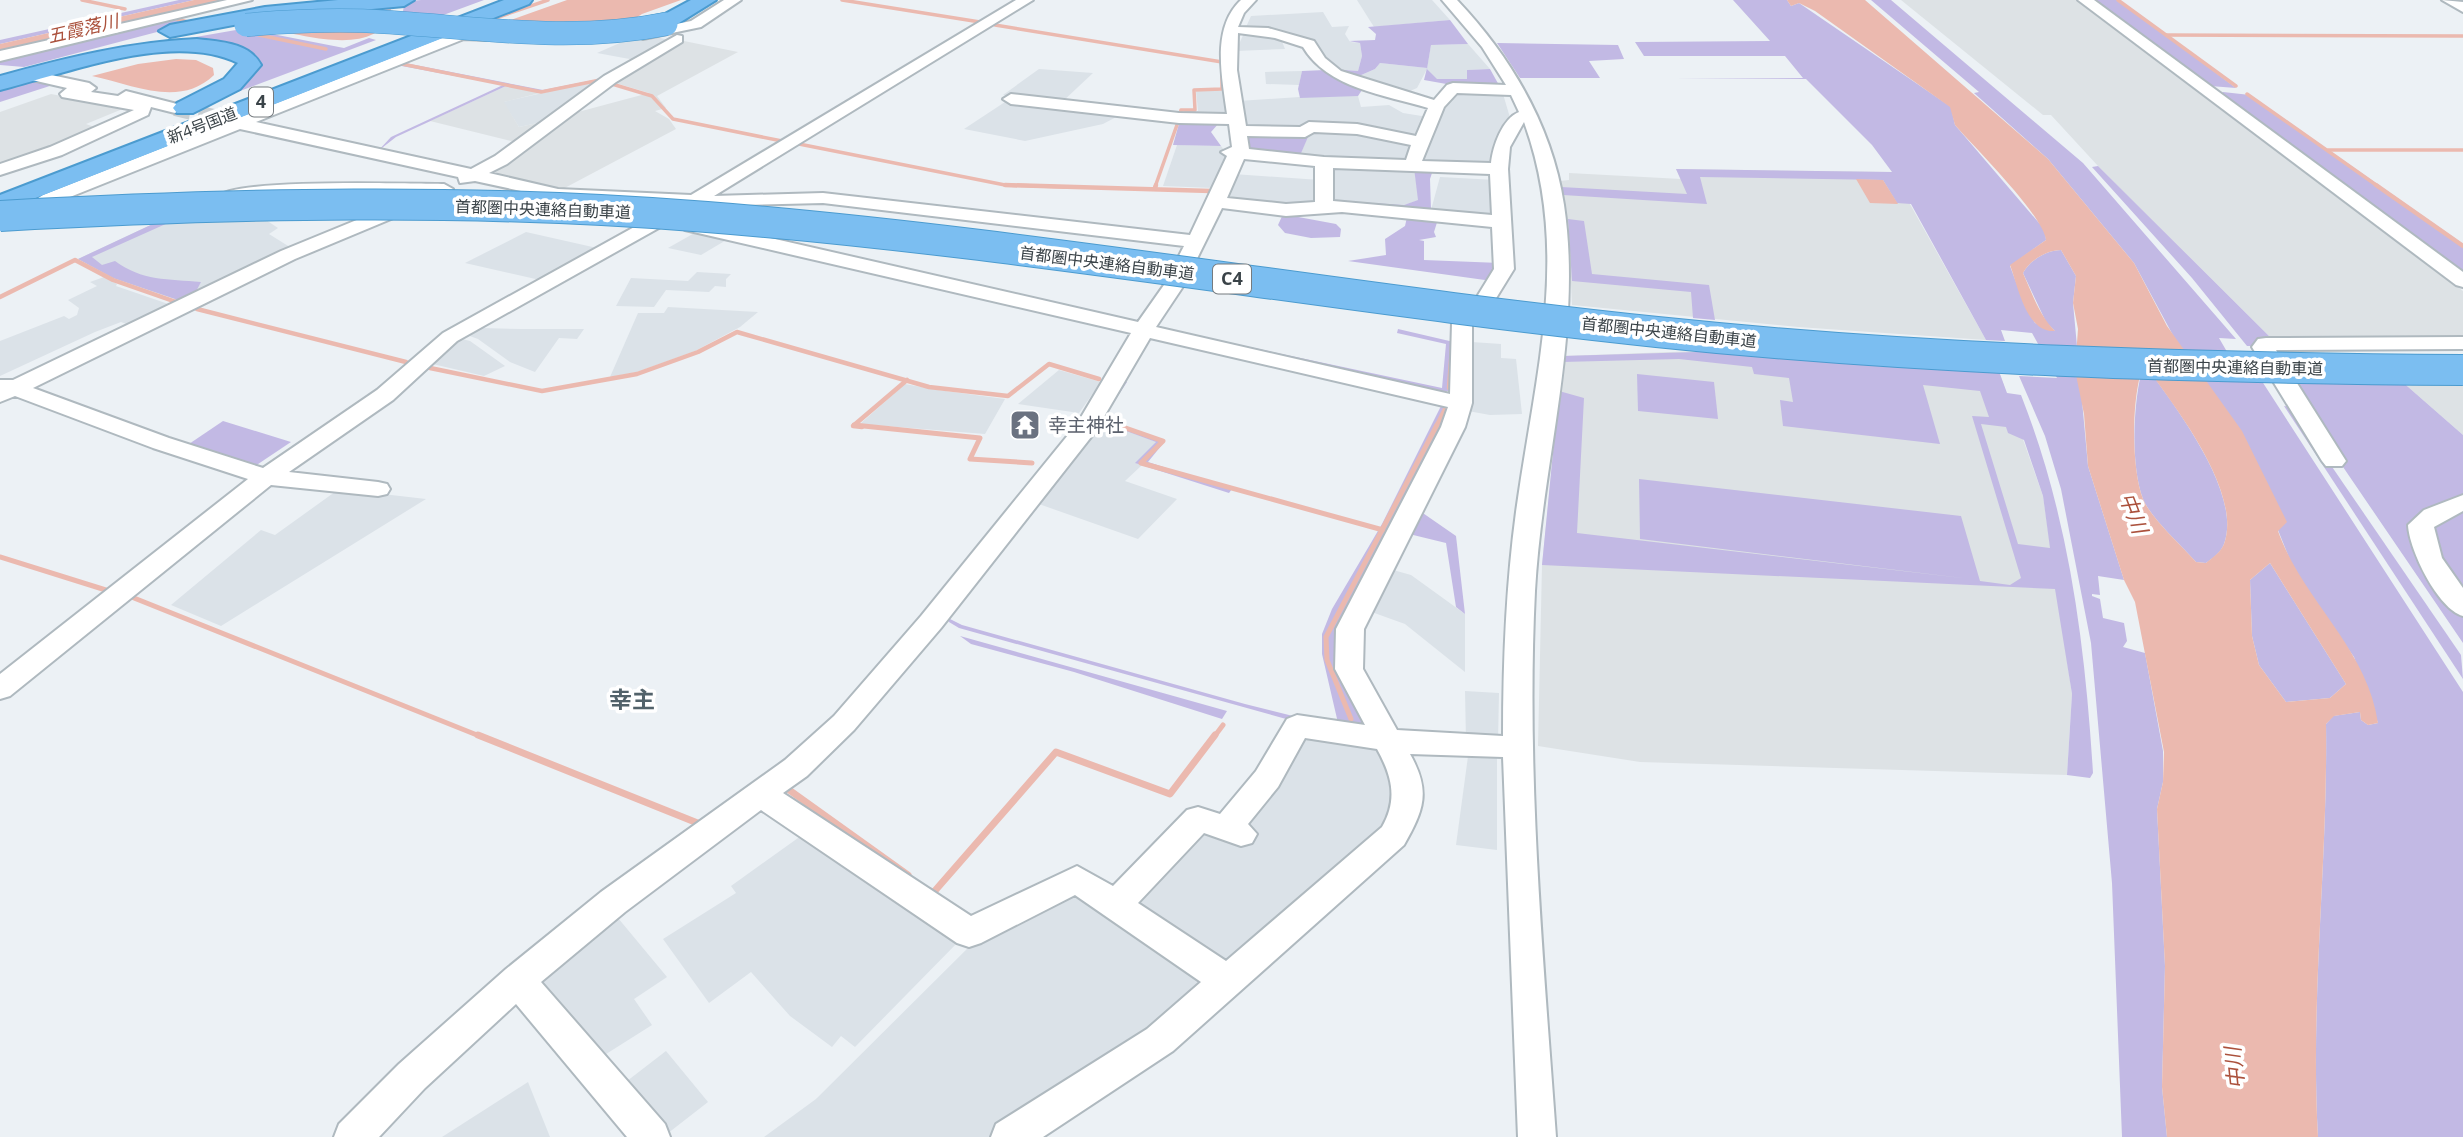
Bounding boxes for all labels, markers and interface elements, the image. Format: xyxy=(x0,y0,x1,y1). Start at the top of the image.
water label: 五霞落川 xyxy=(45,8,123,48)
road number: 4 xyxy=(249,88,273,116)
street label: 新4号国道 xyxy=(164,102,240,148)
street label: 首都圏中央連絡自動車道 xyxy=(455,195,631,223)
street label: 首都圏中央連絡自動車道 xyxy=(1018,241,1196,285)
road number: C4 xyxy=(1213,264,1251,293)
street label: 首都圏中央連絡自動車道 xyxy=(1580,312,1758,352)
street label: 首都圏中央連絡自動車道 xyxy=(2147,354,2323,380)
temple icon: 幸主神社 xyxy=(1008,408,1042,442)
place label: 幸主神社 xyxy=(1048,412,1124,438)
water label: 中川 xyxy=(2113,488,2155,539)
district label: 幸主 xyxy=(609,683,655,715)
water label: 中川 xyxy=(2218,1044,2250,1090)

